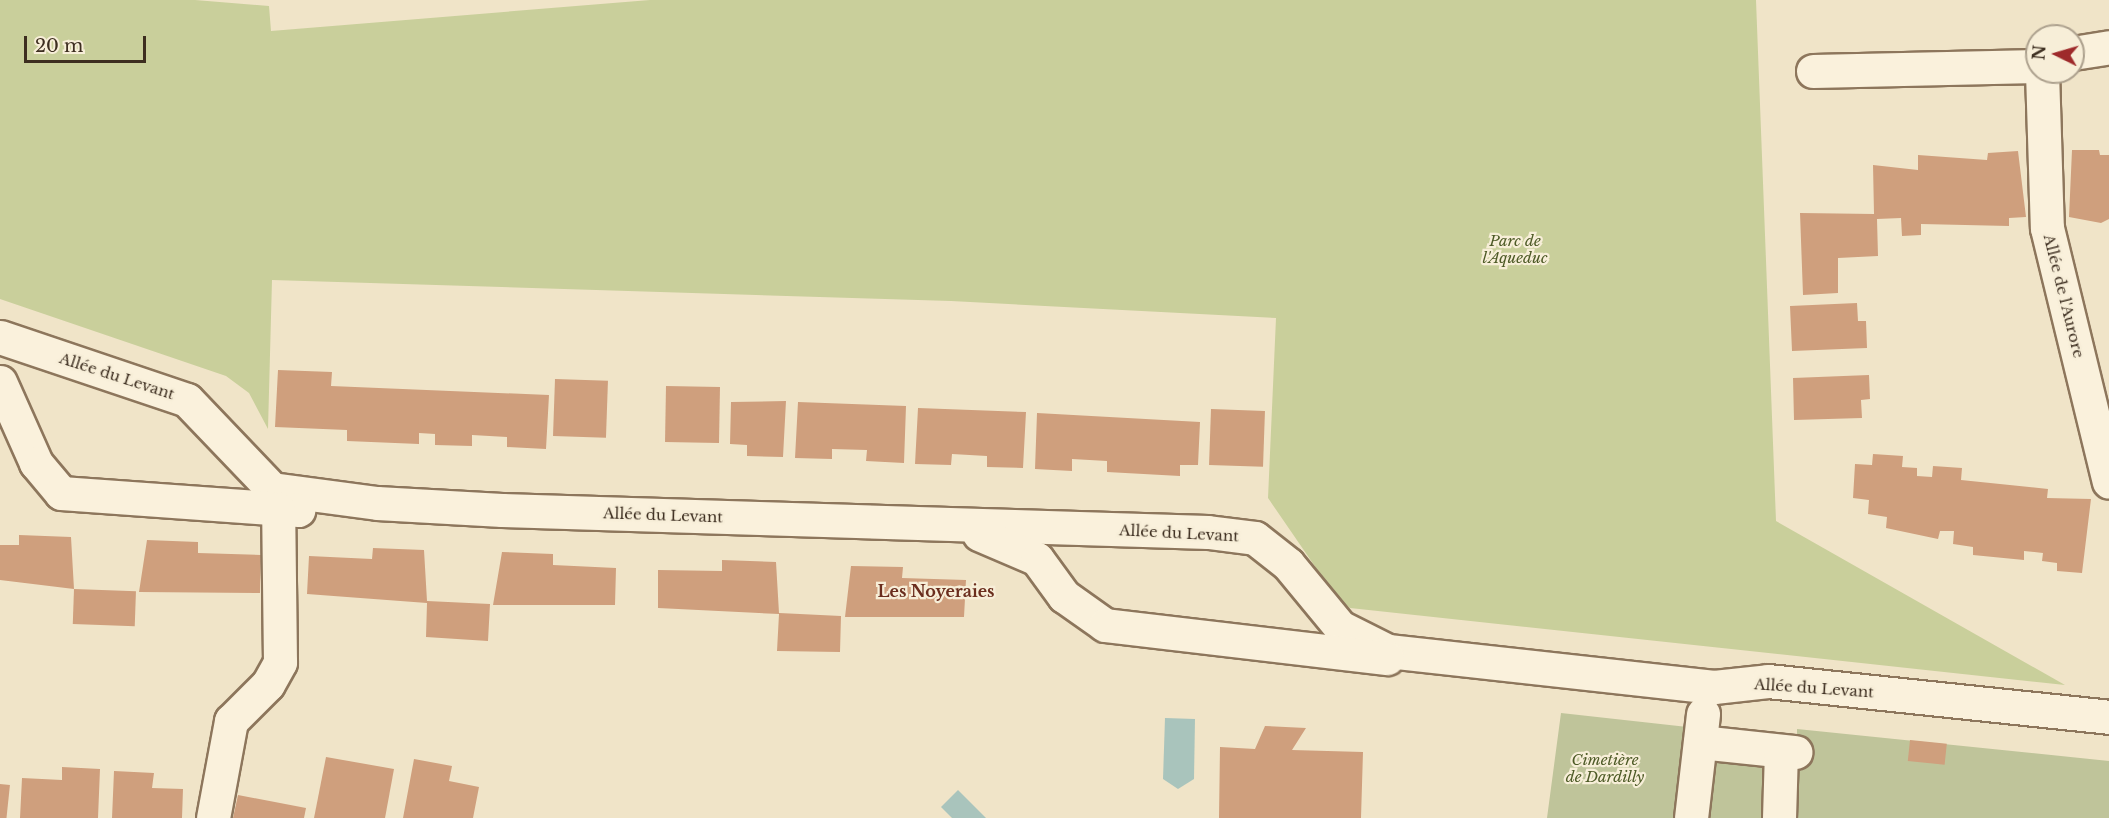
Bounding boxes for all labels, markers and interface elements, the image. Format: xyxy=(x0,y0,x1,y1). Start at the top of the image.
scale bar xyxy=(27,24,148,62)
north arrow xyxy=(2025,24,2085,84)
text: 20 m xyxy=(35,35,83,57)
text: N xyxy=(2028,44,2050,61)
park label: Parc de l'Aqueduc xyxy=(1482,231,1548,266)
street label: Allée de l'Aurore xyxy=(2040,232,2088,360)
street label: Allée du Levant xyxy=(57,349,177,403)
street label: Allée du Levant xyxy=(603,504,723,526)
street label: Allée du Levant xyxy=(1119,521,1239,545)
district label: Les Noyeraies xyxy=(877,581,995,601)
street label: Allée du Levant xyxy=(1754,675,1874,701)
park label: Cimetière de Dardilly xyxy=(1566,750,1644,785)

